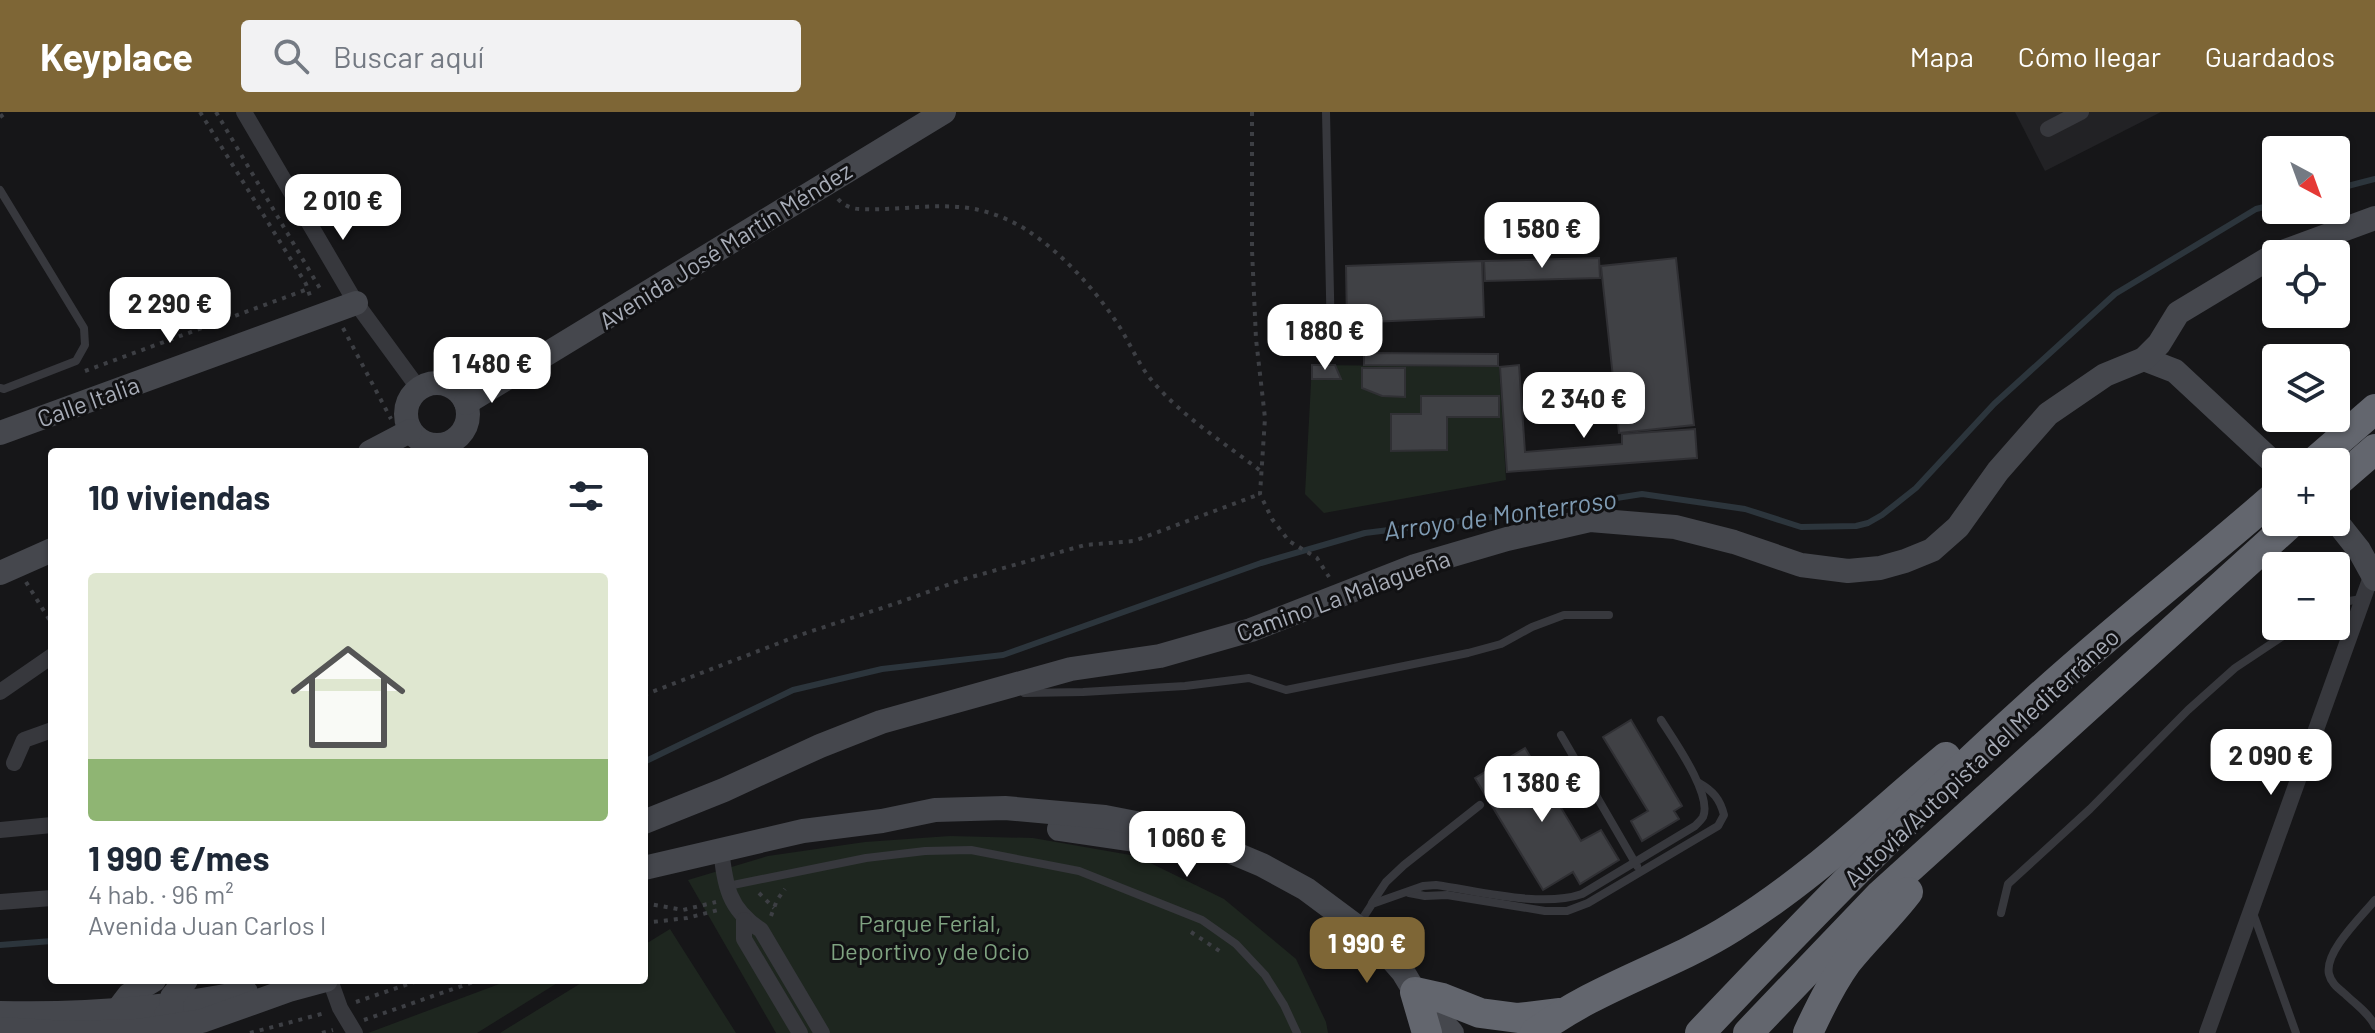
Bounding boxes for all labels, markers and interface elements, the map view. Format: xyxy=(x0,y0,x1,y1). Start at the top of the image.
search box xyxy=(241,20,801,92)
text: Keyplace xyxy=(40,33,193,79)
icon: search xyxy=(269,34,313,78)
text: Buscar aquí xyxy=(333,38,484,74)
text: Mapa xyxy=(1910,39,1974,73)
text: Cómo llegar xyxy=(2018,39,2161,73)
text: Guardados xyxy=(2205,39,2335,73)
north arrow xyxy=(2262,136,2350,224)
map controls xyxy=(2262,136,2350,640)
street label: Avenida José Martín Méndez xyxy=(593,155,857,335)
pin: 2 010 € xyxy=(269,174,417,242)
text: 2 010 € xyxy=(303,184,383,215)
pin: 1 580 € xyxy=(1468,202,1616,270)
text: 1 580 € xyxy=(1503,212,1582,243)
button: locate xyxy=(2262,240,2350,328)
pin: 2 290 € xyxy=(96,277,244,345)
text: 2 290 € xyxy=(128,287,212,318)
pin: 1 880 € xyxy=(1251,304,1399,372)
text: 1 880 € xyxy=(1285,314,1365,345)
pin: 1 480 € xyxy=(418,337,566,405)
button: layers xyxy=(2262,344,2350,432)
text: 1 480 € xyxy=(452,347,532,378)
street label: Calle Italia xyxy=(33,369,143,433)
pin: 2 340 € xyxy=(1510,372,1658,440)
text: 2 340 € xyxy=(1541,382,1627,413)
button: + xyxy=(2262,448,2350,536)
icon: filters xyxy=(564,474,608,518)
text: 10 viviendas xyxy=(88,476,270,517)
water label: Arroyo de Monterroso xyxy=(1382,482,1618,546)
street label: Camino La Malagueña xyxy=(1232,543,1454,647)
button: − xyxy=(2262,552,2350,640)
street label: Autovía/Autopista del Mediterráneo xyxy=(1838,622,2124,892)
icon: home xyxy=(276,625,420,769)
pin: 2 090 € xyxy=(2197,729,2345,797)
text: 2 090 € xyxy=(2229,739,2313,770)
pin: 1 380 € xyxy=(1468,756,1616,824)
text: 1 380 € xyxy=(1502,766,1582,797)
pin: 1 060 € xyxy=(1113,811,1261,879)
text: 1 060 € xyxy=(1147,821,1227,852)
text: 1 990 €/mes xyxy=(88,837,269,878)
text: 4 hab. · 96 m² xyxy=(88,878,234,909)
park label: Parque Ferial, Deportivo y de Ocio xyxy=(830,908,1030,965)
text: Avenida Juan Carlos I xyxy=(88,909,327,940)
pin: 1 990 € xyxy=(1293,917,1441,985)
text: 1 990 € xyxy=(1328,927,1406,958)

